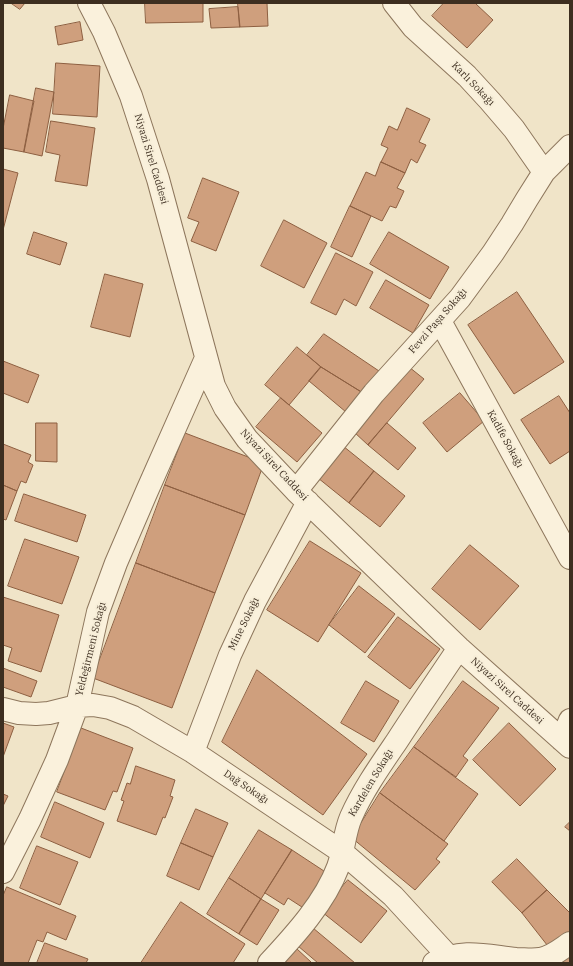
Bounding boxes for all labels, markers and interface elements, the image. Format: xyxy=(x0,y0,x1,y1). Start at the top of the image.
street label: Karlı Sokağı xyxy=(449,59,497,109)
street label: Niyazi Sirel Caddesi xyxy=(132,112,170,206)
street label: Fevzi Paşa Sokağı xyxy=(406,286,470,356)
street label: Kadife Sokağı xyxy=(484,408,526,470)
street label: Niyazi Sirel Caddesi xyxy=(238,427,310,503)
street label: Mine Sokağı xyxy=(226,596,262,652)
street label: Yeldeğirmeni Sokağı xyxy=(73,601,109,697)
street label: Niyazi Sirel Caddesi xyxy=(468,655,546,727)
street label: Kardelen Sokağı xyxy=(346,747,396,819)
street label: Dağ Sokağı xyxy=(221,768,271,806)

